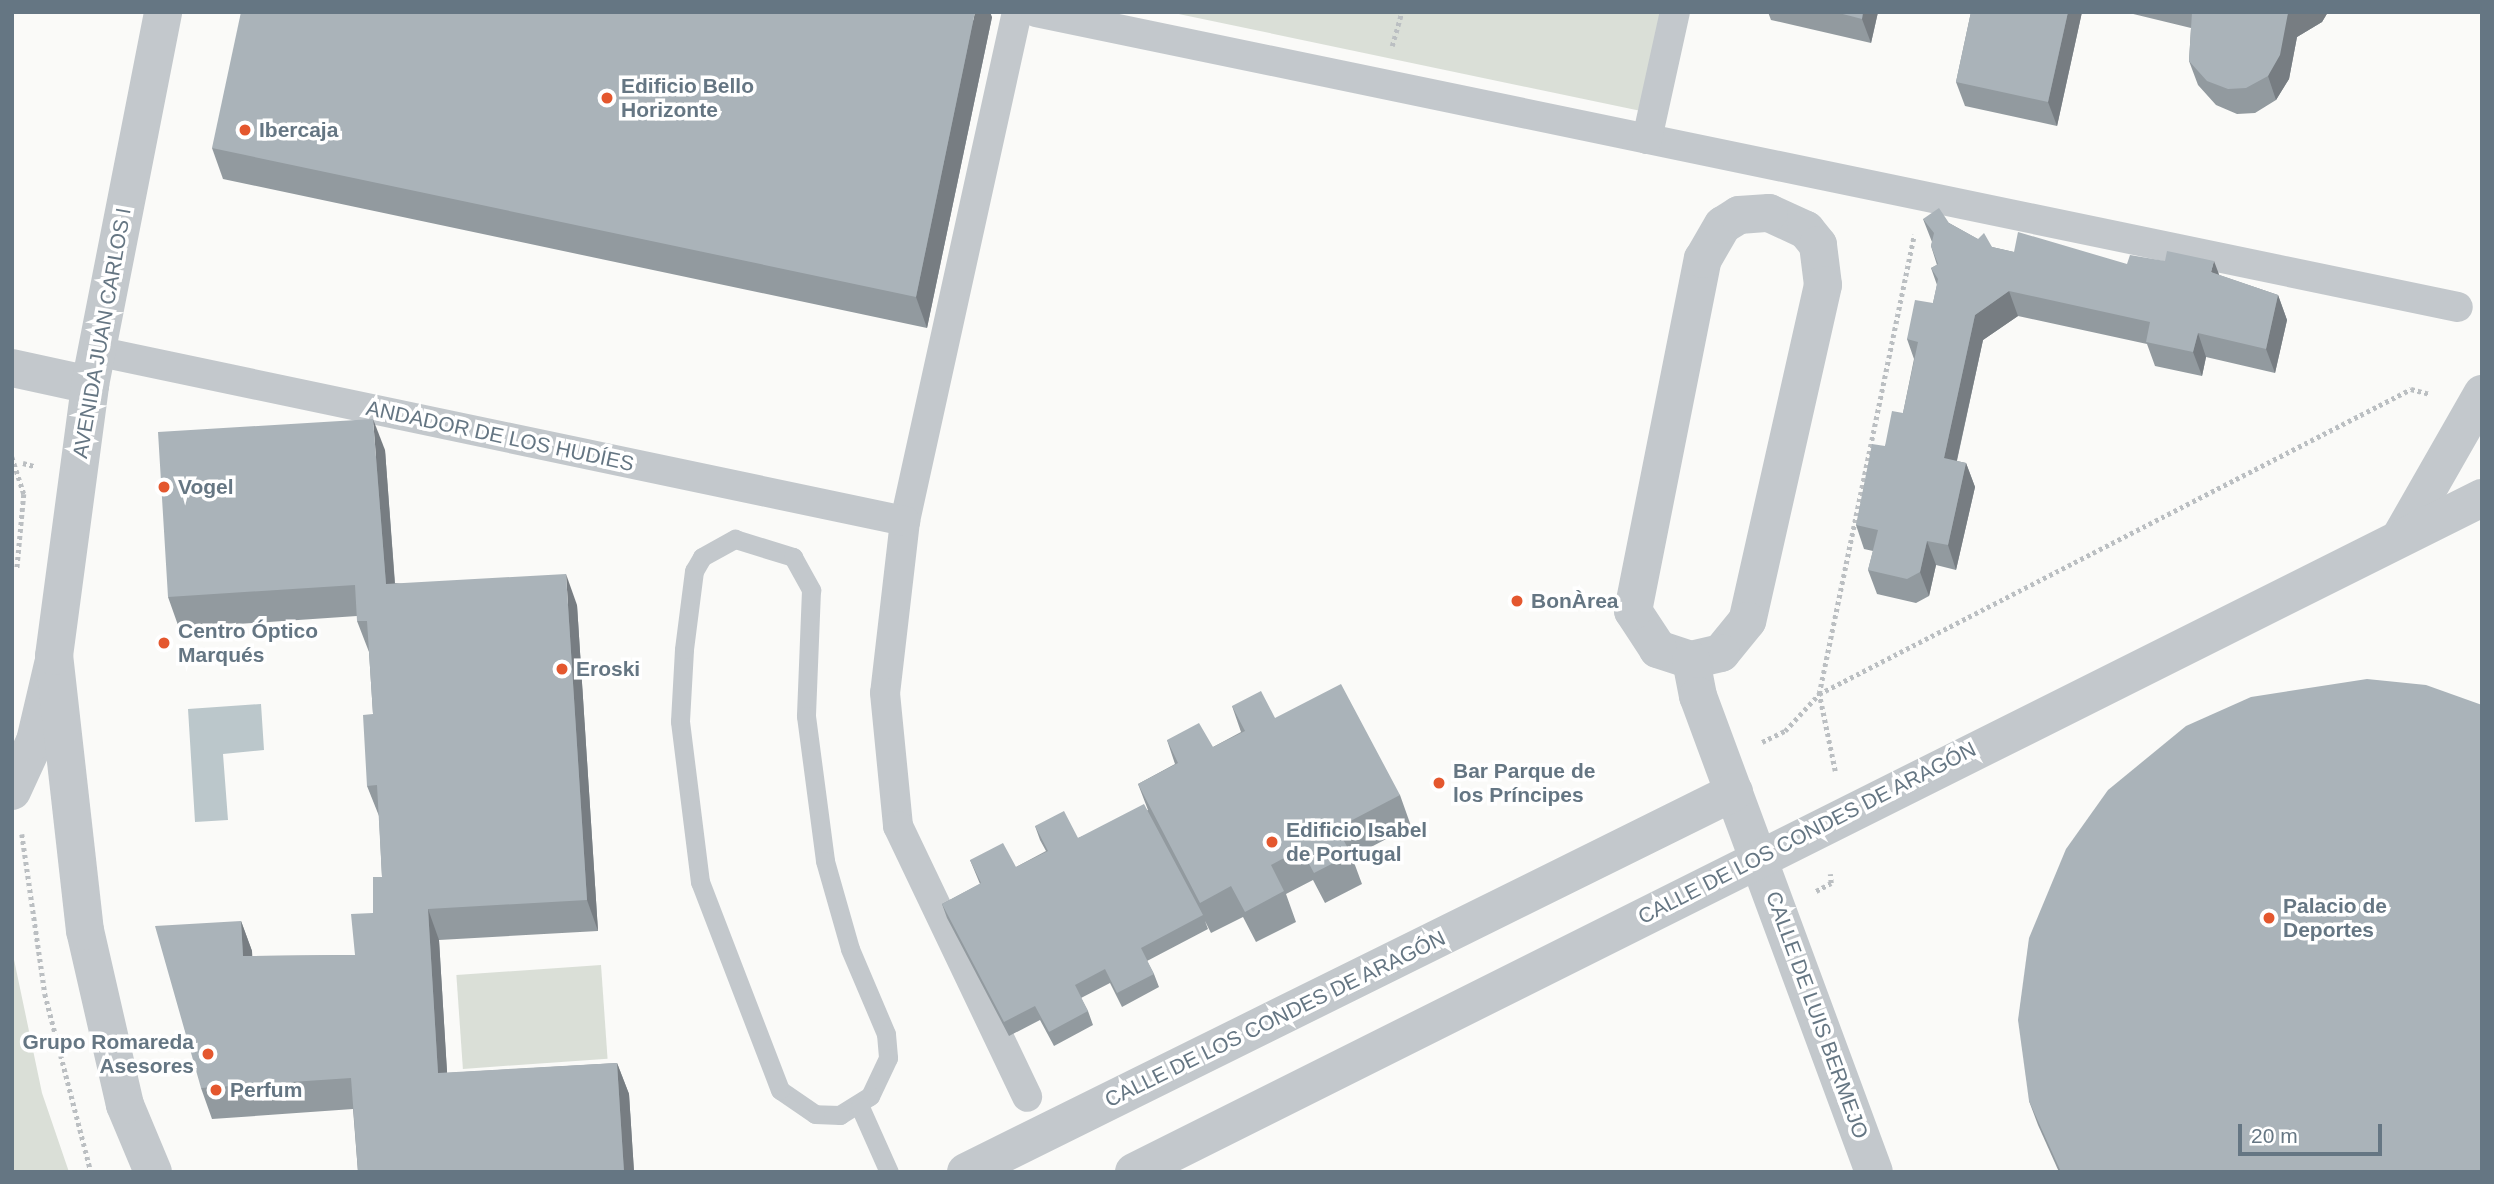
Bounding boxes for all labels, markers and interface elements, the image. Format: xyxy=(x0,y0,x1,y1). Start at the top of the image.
place label: Edificio Bello Horizonte xyxy=(621,73,754,123)
marker: Edificio Bello Horizonte xyxy=(599,90,615,106)
place label: Ibercaja xyxy=(259,117,338,143)
marker: Ibercaja xyxy=(237,122,253,138)
street label: AVENIDA JUAN CARLOS I xyxy=(67,205,137,461)
street label: ANDADOR DE LOS HUDÍES xyxy=(364,395,636,477)
place label: Vogel xyxy=(178,474,234,500)
marker: Vogel xyxy=(156,479,172,495)
place label: BonÀrea xyxy=(1531,588,1619,614)
marker: BonÀrea xyxy=(1509,593,1525,609)
place label: Centro Óptico Marqués xyxy=(178,618,318,668)
marker: Centro Óptico Marqués xyxy=(156,635,172,651)
place label: Eroski xyxy=(576,656,640,682)
marker: Eroski xyxy=(554,661,570,677)
street label: CALLE DE LOS CONDES DE ARAGÓN xyxy=(1633,736,1981,930)
place label: Bar Parque de los Príncipes xyxy=(1453,758,1595,808)
marker: Bar Parque de los Príncipes xyxy=(1431,775,1447,791)
place label: Edificio Isabel de Portugal xyxy=(1286,817,1427,867)
marker: Edificio Isabel de Portugal xyxy=(1264,834,1280,850)
street label: CALLE DE LUIS BERMEJO xyxy=(1760,888,1874,1142)
place label: Palacio de Deportes xyxy=(2283,893,2387,943)
marker: Palacio de Deportes xyxy=(2261,910,2277,926)
street label: CALLE DE LOS CONDES DE ARAGÓN xyxy=(1100,925,1450,1113)
place label: Grupo Romareda Asesores xyxy=(22,1029,194,1079)
marker: Grupo Romareda Asesores xyxy=(200,1046,216,1062)
place label: Perfum xyxy=(230,1077,302,1103)
marker: Perfum xyxy=(208,1082,224,1098)
scale bar xyxy=(2242,1110,2386,1154)
text: 20 m xyxy=(2251,1124,2298,1147)

